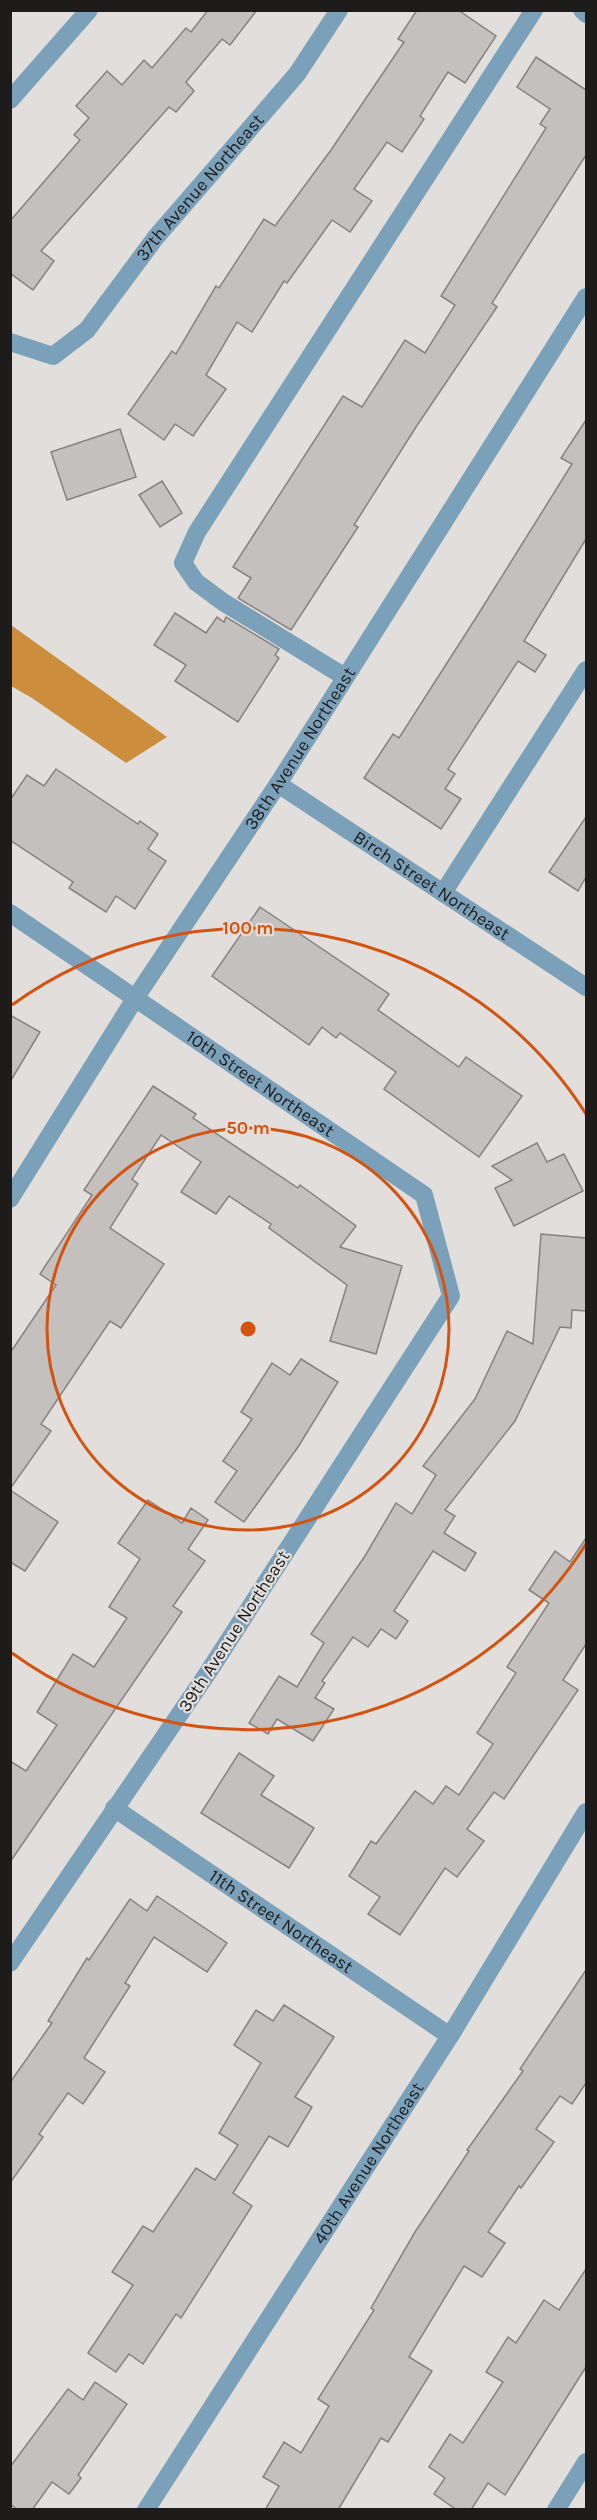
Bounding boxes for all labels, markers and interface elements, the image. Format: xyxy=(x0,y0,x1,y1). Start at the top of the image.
street label: 37th Avenue Northeast xyxy=(131,109,269,265)
street label: 38th Avenue Northeast xyxy=(240,663,360,834)
street label: Birch Street Northeast xyxy=(349,826,514,945)
text: 100 m xyxy=(223,917,273,939)
street label: 10th Street Northeast xyxy=(182,1025,339,1142)
text: 50 m xyxy=(226,1117,270,1139)
centre of rings xyxy=(238,1319,258,1339)
street label: 39th Avenue Northeast xyxy=(174,1546,295,1716)
street label: 11th Street Northeast xyxy=(205,1865,358,1978)
street label: 40th Avenue Northeast xyxy=(308,2078,429,2248)

